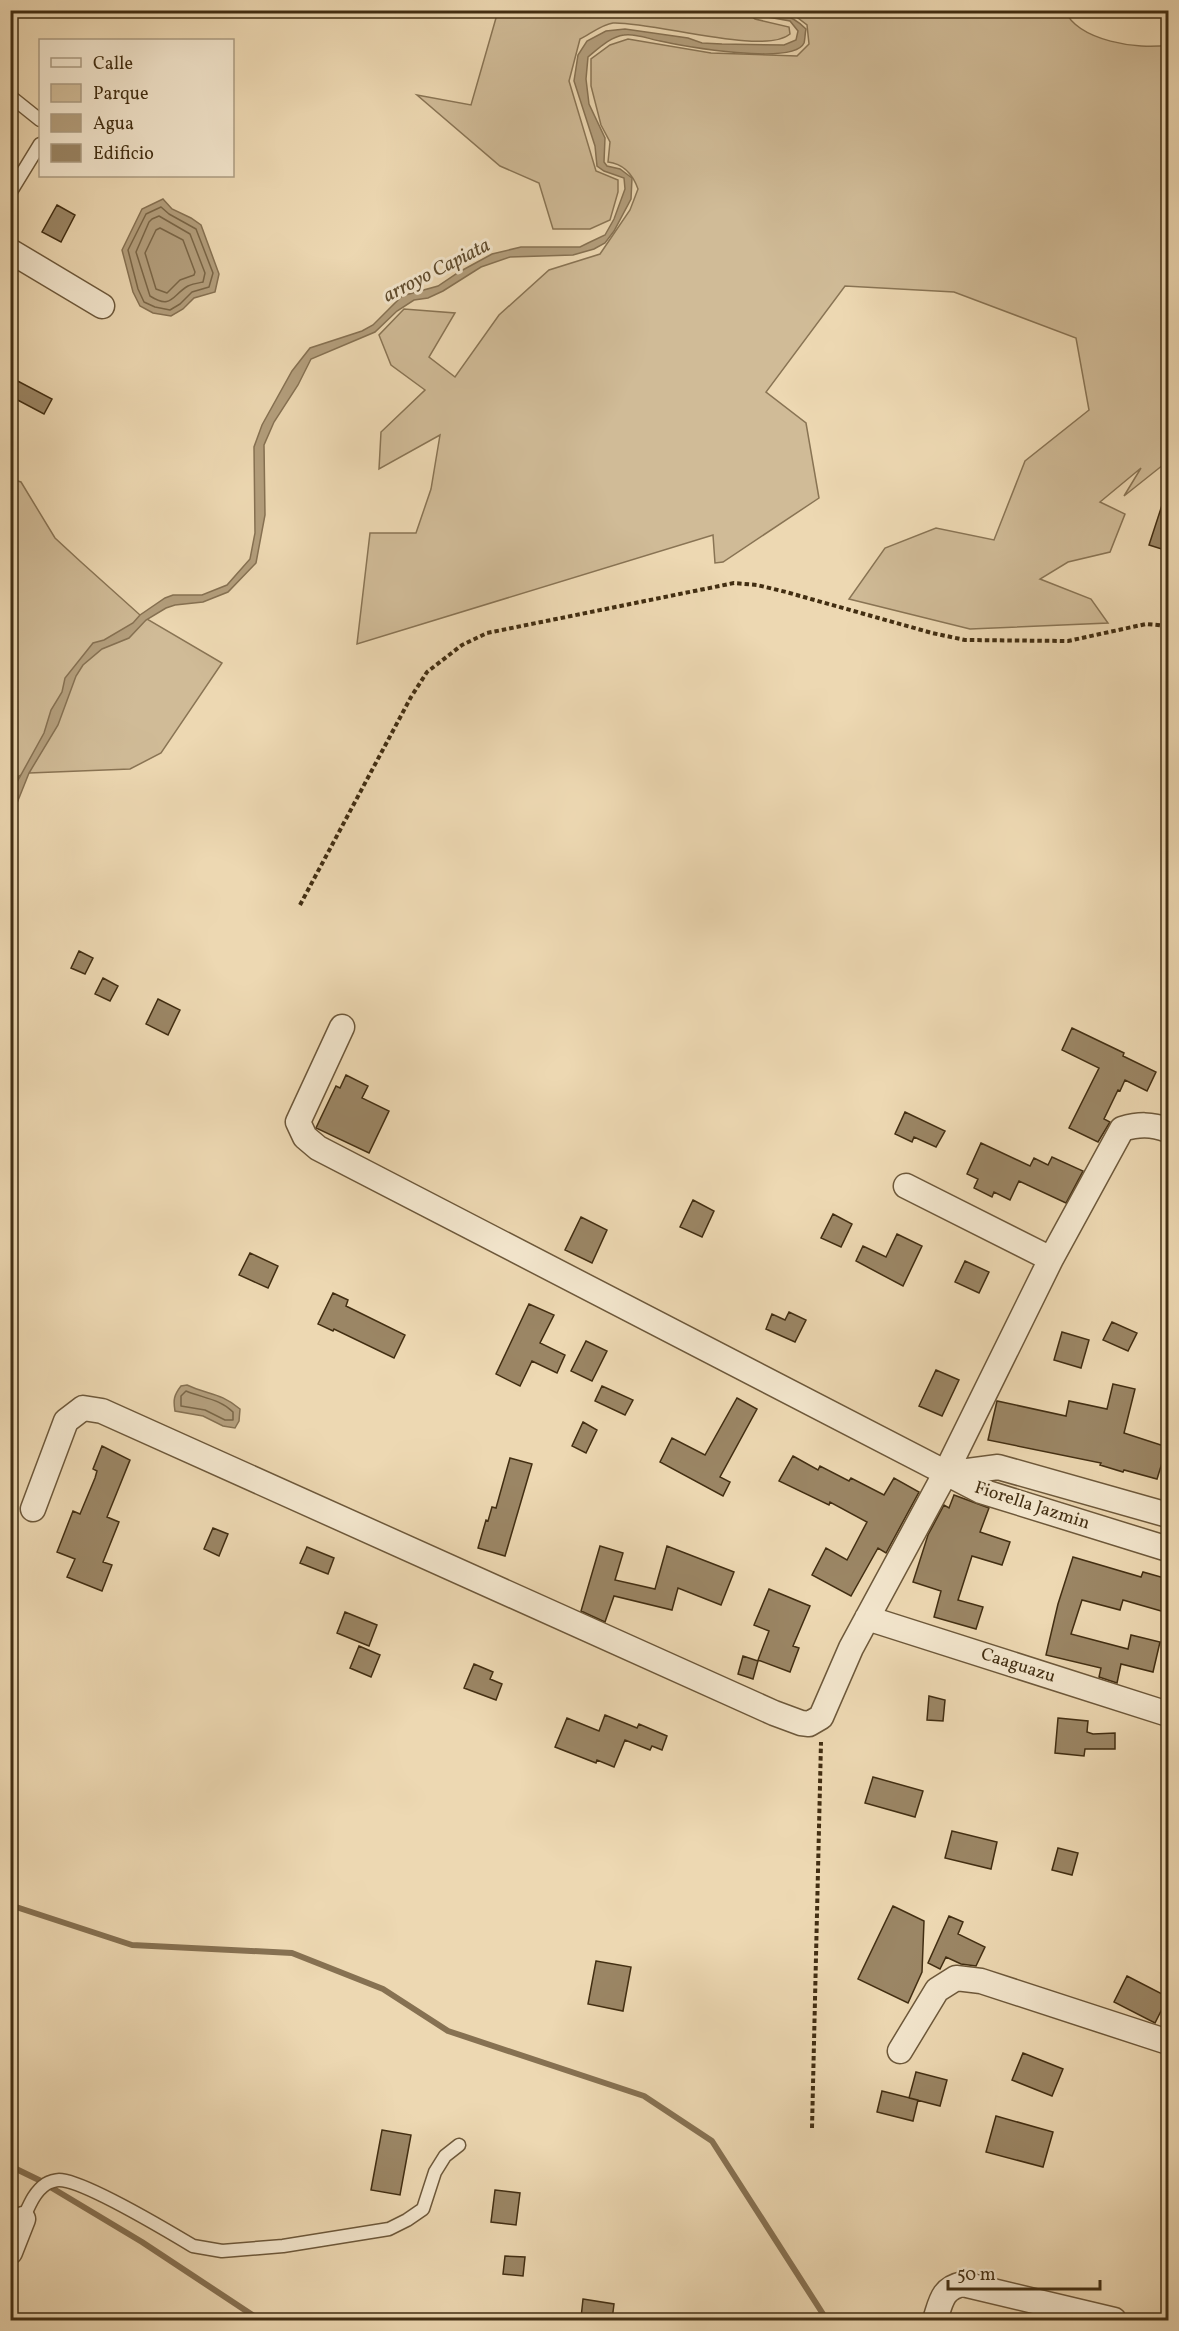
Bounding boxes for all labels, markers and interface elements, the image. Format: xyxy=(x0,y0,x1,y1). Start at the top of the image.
legend xyxy=(39,39,234,177)
text: Calle xyxy=(93,52,133,77)
text: Parque xyxy=(93,82,148,107)
text: Agua xyxy=(93,112,134,137)
text: Edificio xyxy=(93,142,154,167)
water label: arroyo Capiata xyxy=(379,232,495,310)
street label: Fiorella Jazmin xyxy=(971,1476,1093,1536)
street label: Caaguazu xyxy=(977,1642,1059,1690)
scale bar xyxy=(948,2253,1100,2291)
text: 50 m xyxy=(957,2263,996,2288)

